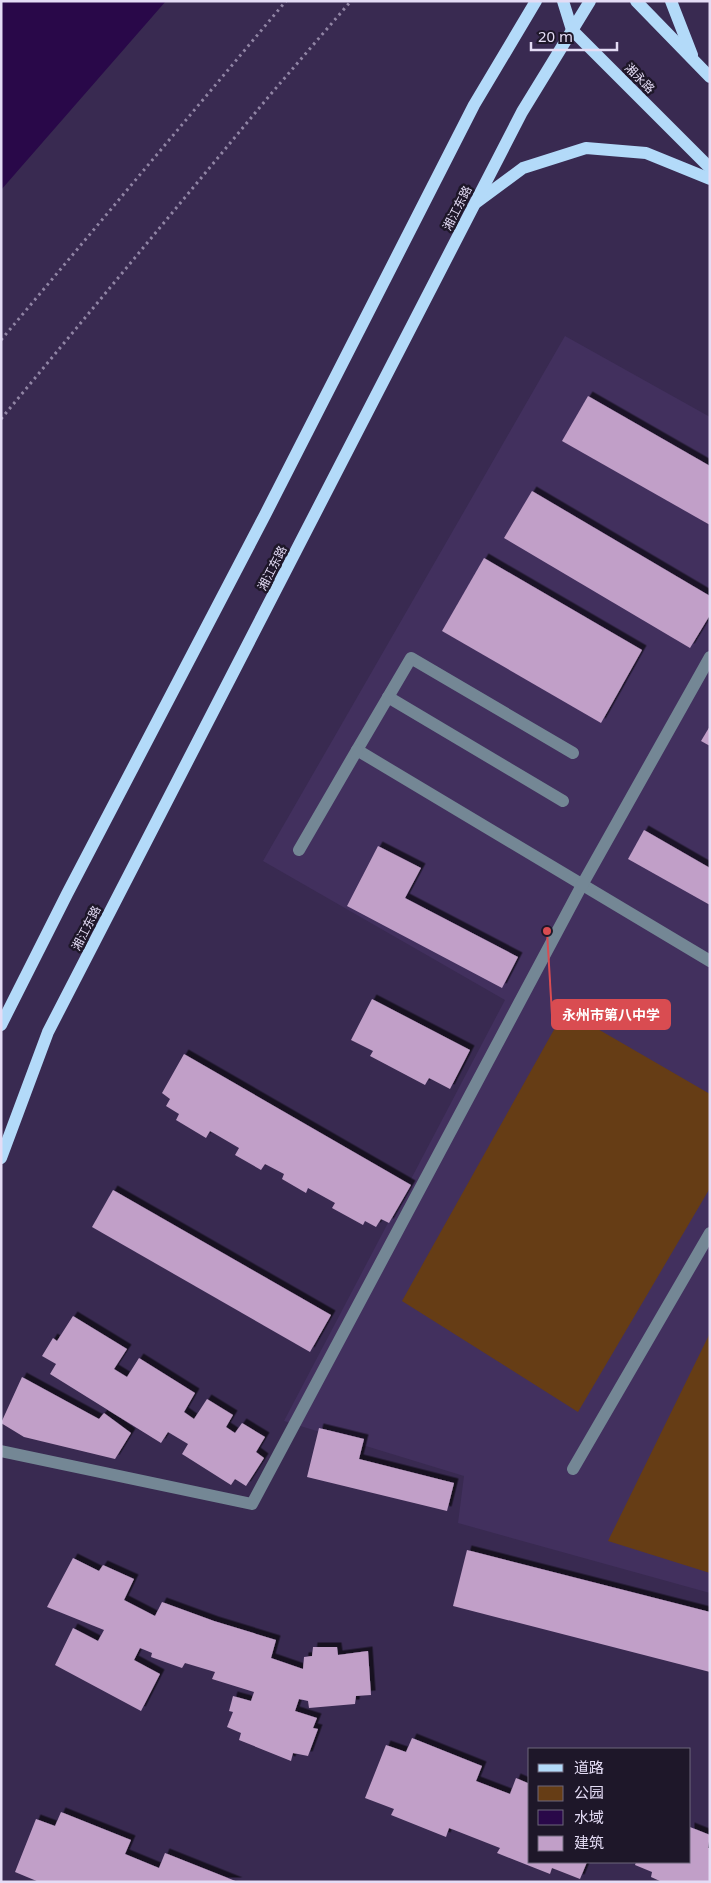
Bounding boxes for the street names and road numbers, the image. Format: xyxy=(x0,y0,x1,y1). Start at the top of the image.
street label: 湘永路 xyxy=(621,59,659,97)
street label: 湘江东路 xyxy=(439,183,475,233)
street label: 湘江东路 xyxy=(254,543,290,593)
street label: 湘江东路 xyxy=(68,903,104,953)

